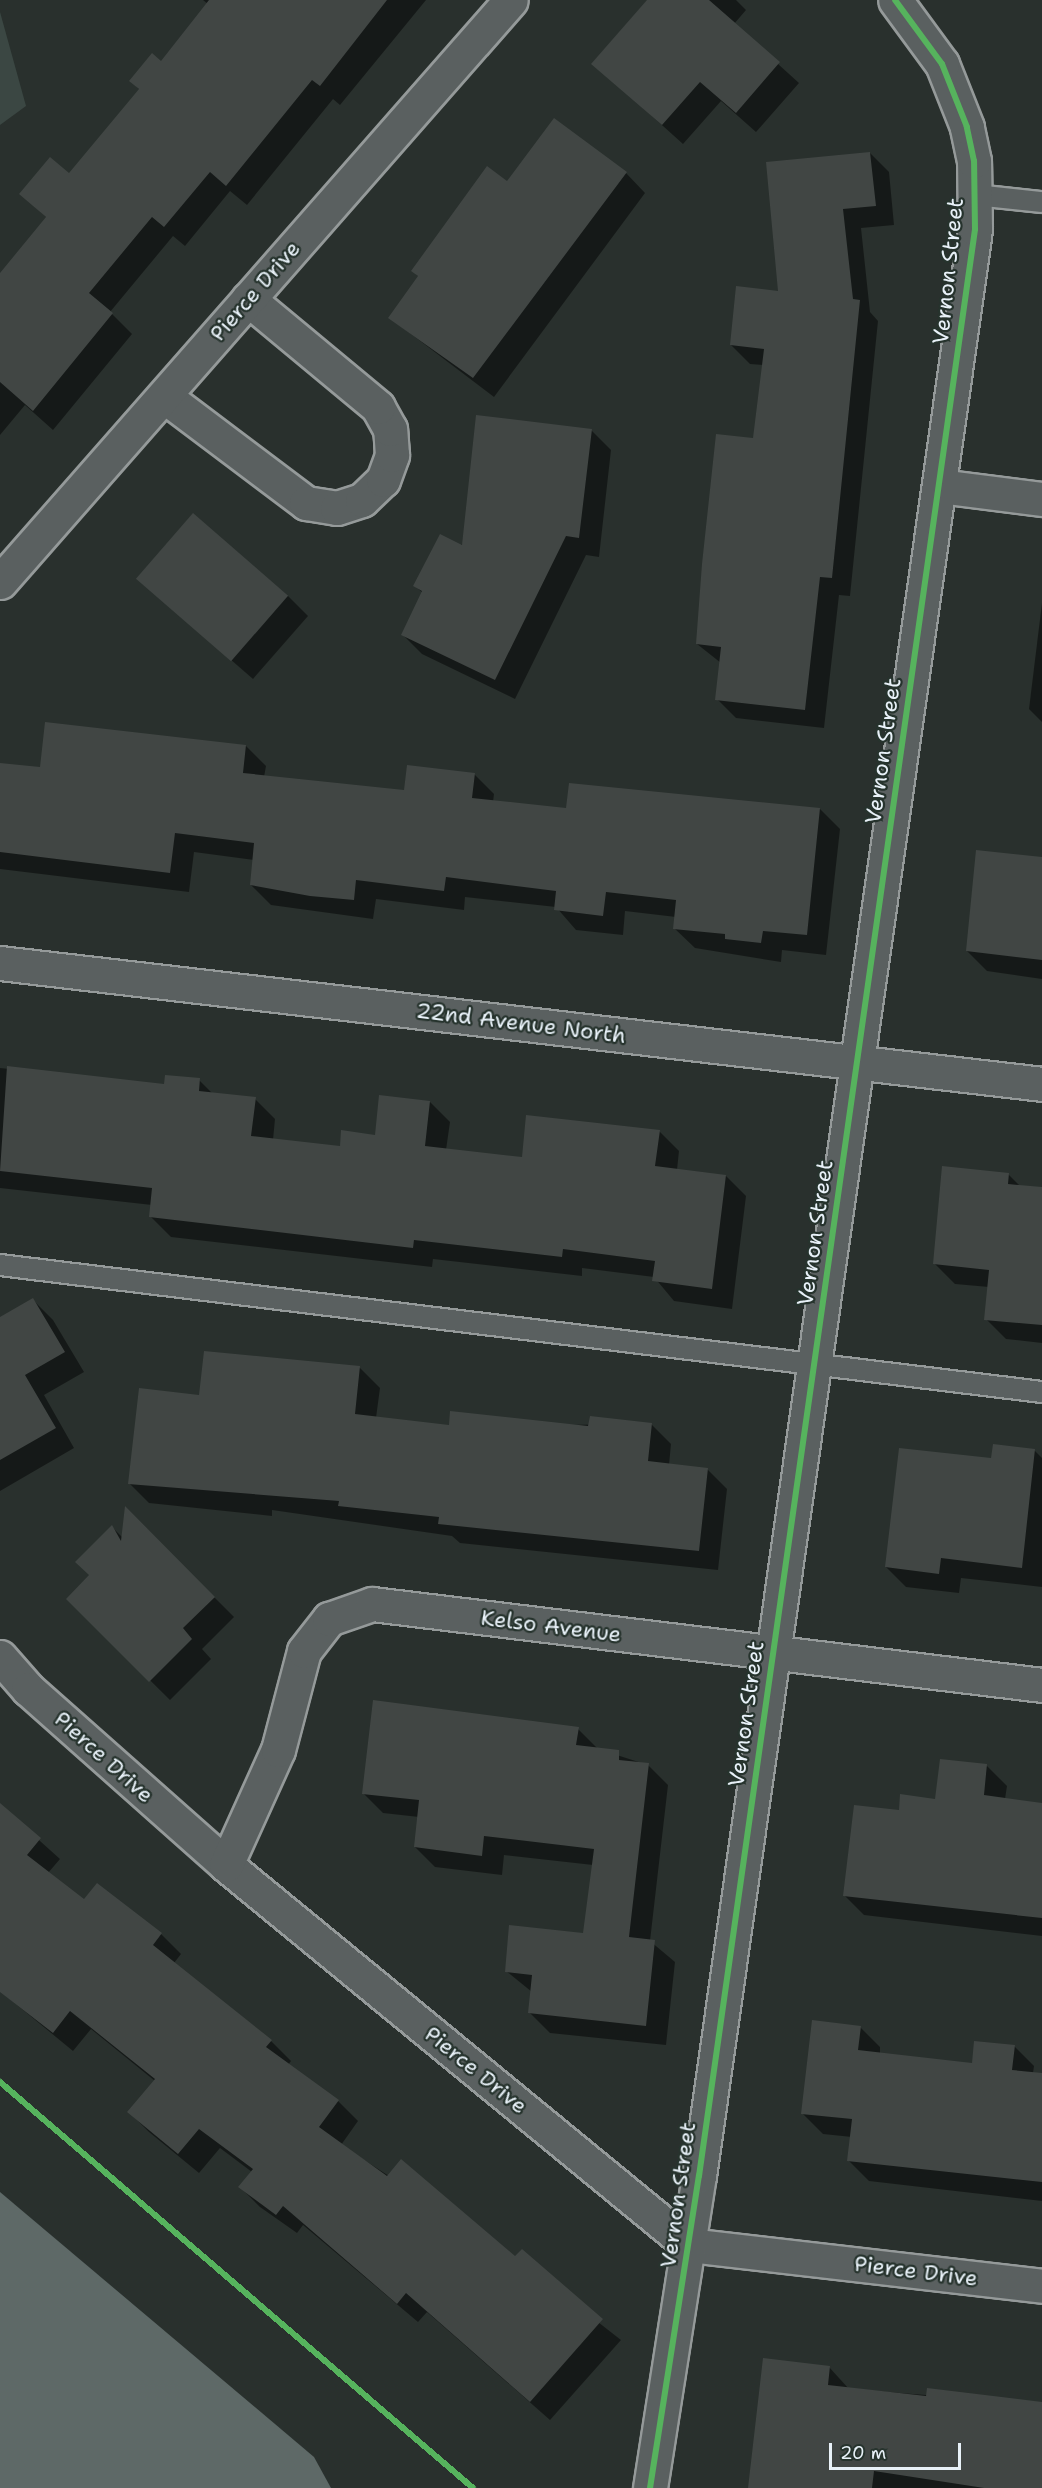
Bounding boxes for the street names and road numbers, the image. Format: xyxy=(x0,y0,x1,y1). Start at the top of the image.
street label: Vernon Street xyxy=(927,196,969,346)
street label: Pierce Drive xyxy=(204,235,306,347)
street label: Vernon Street xyxy=(860,676,906,826)
street label: 22nd Avenue North xyxy=(415,997,627,1049)
street label: Vernon Street xyxy=(792,1158,838,1308)
street label: Kelso Avenue xyxy=(479,1604,623,1648)
street label: Vernon Street xyxy=(723,1639,769,1789)
street label: Pierce Drive xyxy=(49,1706,159,1808)
street label: Pierce Drive xyxy=(419,2021,533,2119)
street label: Vernon Street xyxy=(655,2120,701,2270)
street label: Pierce Drive xyxy=(853,2250,979,2292)

